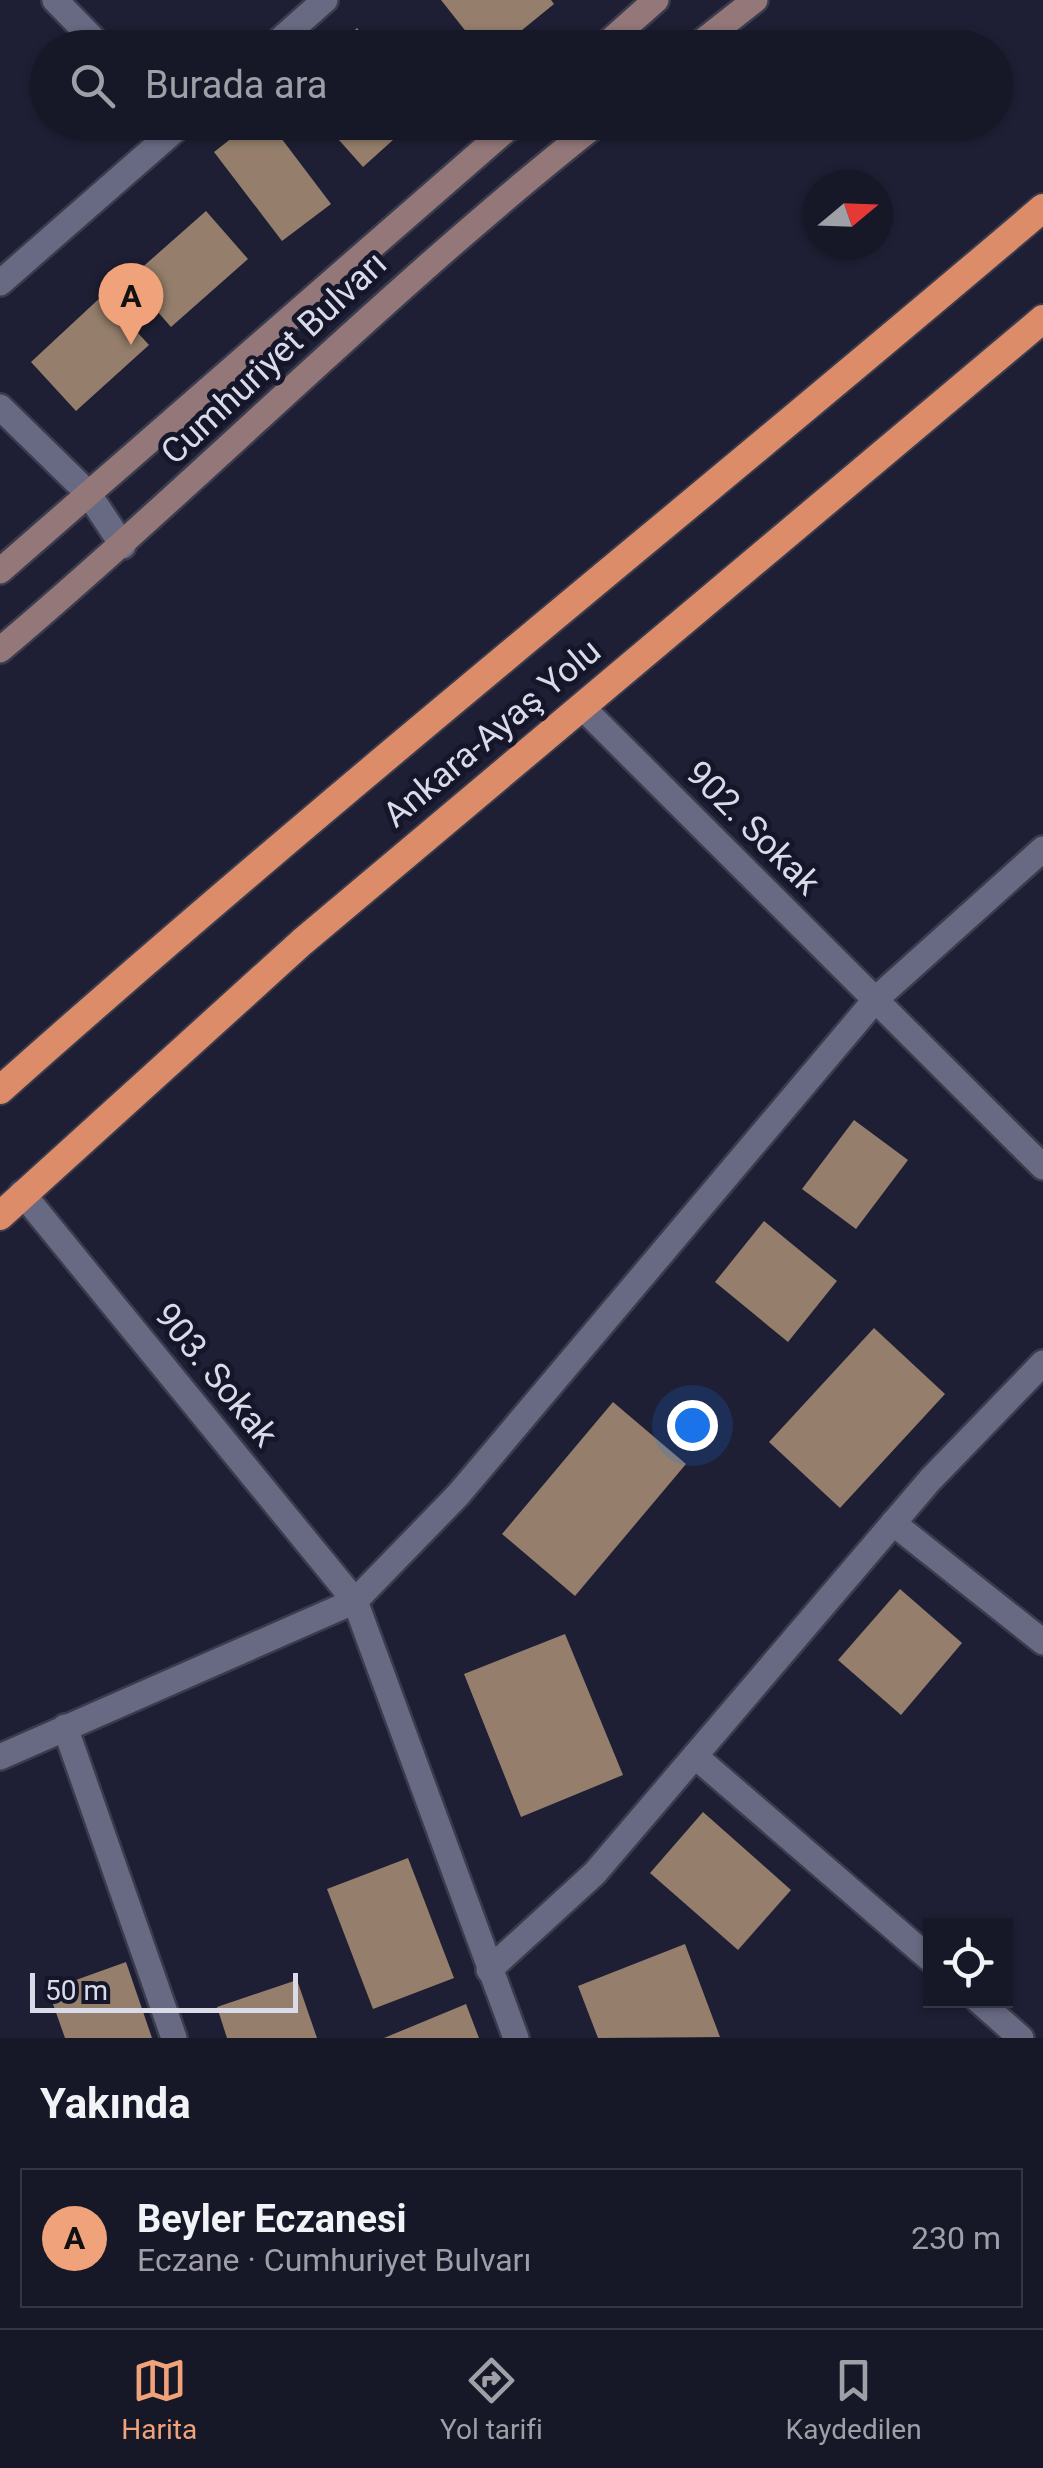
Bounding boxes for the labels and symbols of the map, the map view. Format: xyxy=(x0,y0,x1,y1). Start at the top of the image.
north arrow xyxy=(803,170,893,260)
street label: Cumhuriyet Bulvarı xyxy=(153,243,395,473)
pin: A xyxy=(98,262,164,345)
street label: Ankara-Ayaş Yolu xyxy=(375,630,609,836)
street label: 902. Sokak xyxy=(678,753,829,904)
street label: 903. Sokak xyxy=(146,1295,286,1455)
your location xyxy=(667,1400,718,1451)
scale bar xyxy=(30,1968,298,2012)

